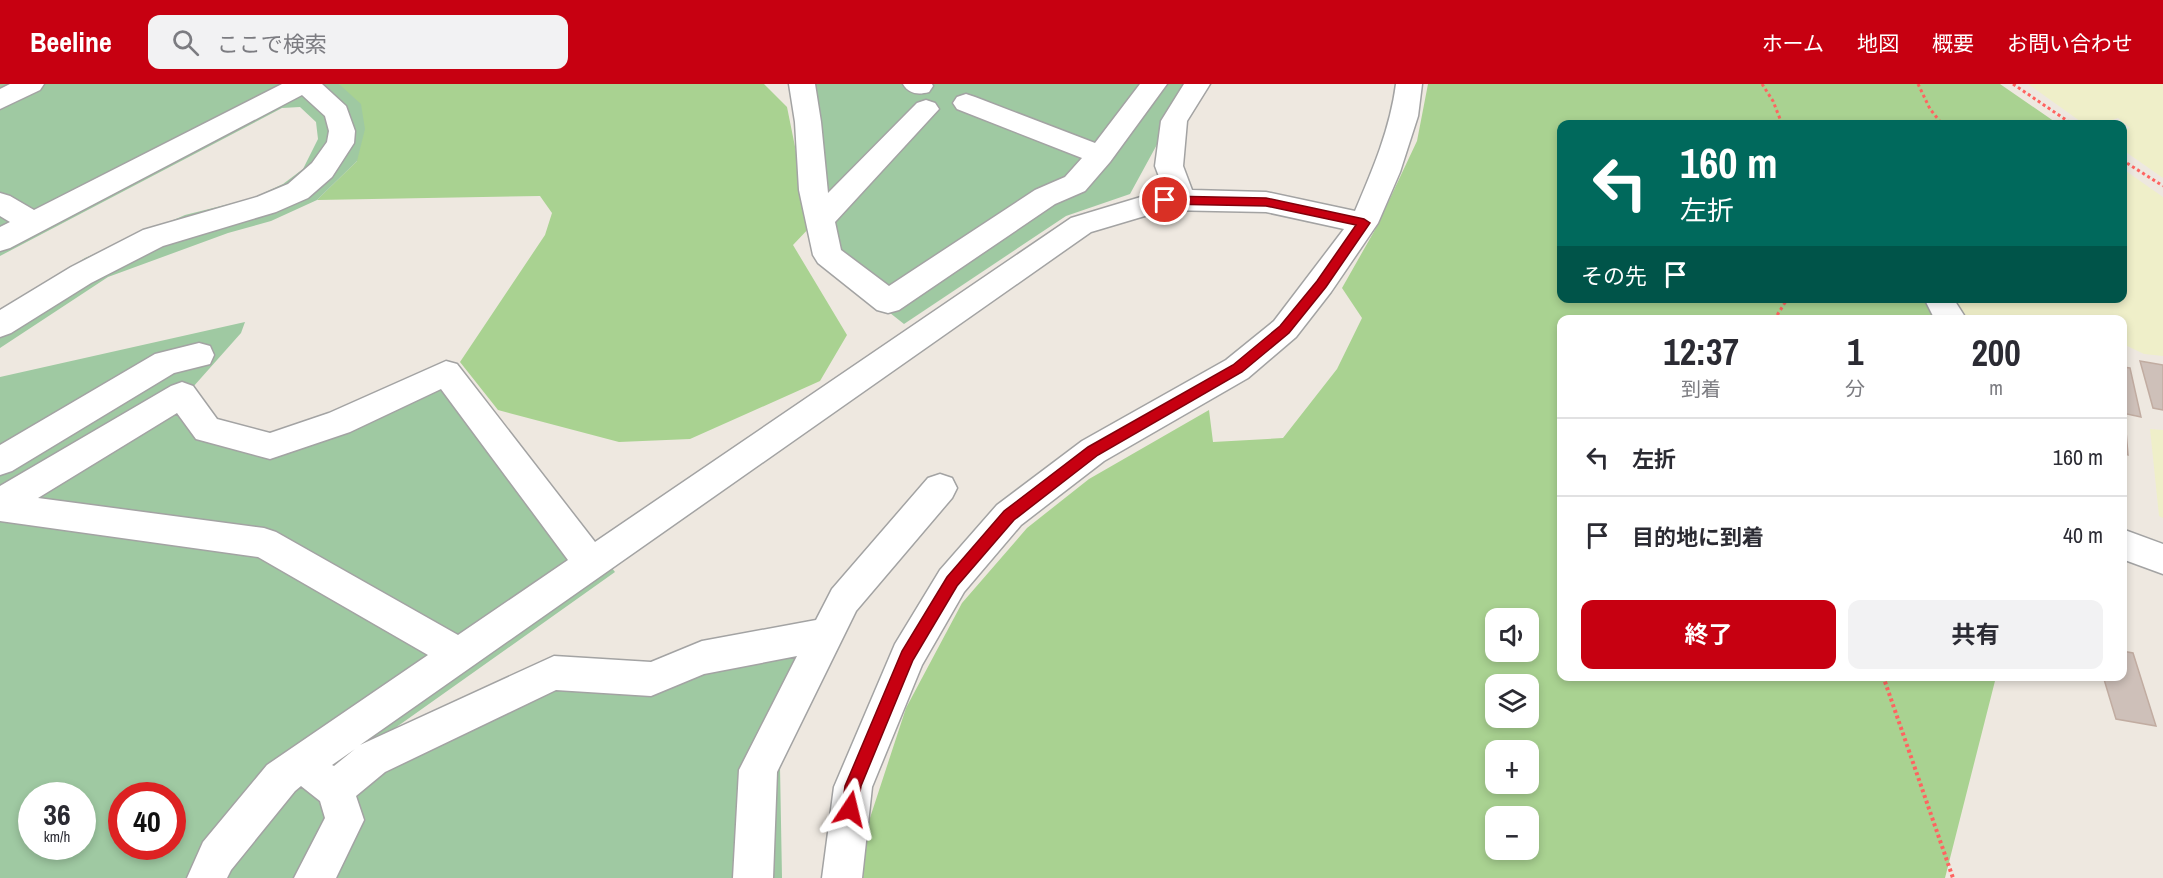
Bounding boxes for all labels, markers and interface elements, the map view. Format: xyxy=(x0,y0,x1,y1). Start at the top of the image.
search box xyxy=(148,15,568,69)
text: Beeline xyxy=(30,23,112,61)
icon: search xyxy=(169,26,202,59)
text: ここで検索 xyxy=(217,29,327,59)
text: ホーム xyxy=(1762,29,1824,58)
text: 地図 xyxy=(1857,29,1899,58)
text: 概要 xyxy=(1932,29,1974,58)
text: お問い合わせ xyxy=(2007,29,2133,58)
text: 160 m xyxy=(1680,135,1778,191)
icon: left xyxy=(1581,144,1659,222)
pin xyxy=(1139,174,1190,225)
icon: arrive xyxy=(1148,183,1181,216)
text: 左折 xyxy=(1680,192,1734,228)
icon: arrive xyxy=(1659,258,1692,291)
text: その先 xyxy=(1581,261,1647,291)
text: 12:37 xyxy=(1663,328,1739,376)
text: 1 xyxy=(1847,328,1863,376)
text: 200 xyxy=(1971,329,2021,377)
text: m xyxy=(1989,374,2003,401)
text: 到着 xyxy=(1681,375,1721,402)
text: 分 xyxy=(1845,375,1865,402)
icon: left xyxy=(1581,441,1614,474)
text: 160 m xyxy=(2053,442,2103,472)
text: 左折 xyxy=(1632,444,1676,474)
icon: arrive xyxy=(1581,519,1614,552)
text: 40 m xyxy=(2063,520,2103,550)
text: 目的地に到着 xyxy=(1632,522,1764,552)
button: 終了 xyxy=(1581,600,1836,669)
button: 共有 xyxy=(1848,600,2103,669)
map controls xyxy=(1485,608,1539,860)
button: sound xyxy=(1485,608,1539,662)
button: layers xyxy=(1485,674,1539,728)
button: + xyxy=(1485,740,1539,794)
position arrow xyxy=(818,777,882,841)
speed limit sign: 40 xyxy=(108,782,186,860)
text: 36 xyxy=(43,794,71,834)
button: − xyxy=(1485,806,1539,860)
text: km/h xyxy=(44,826,70,847)

